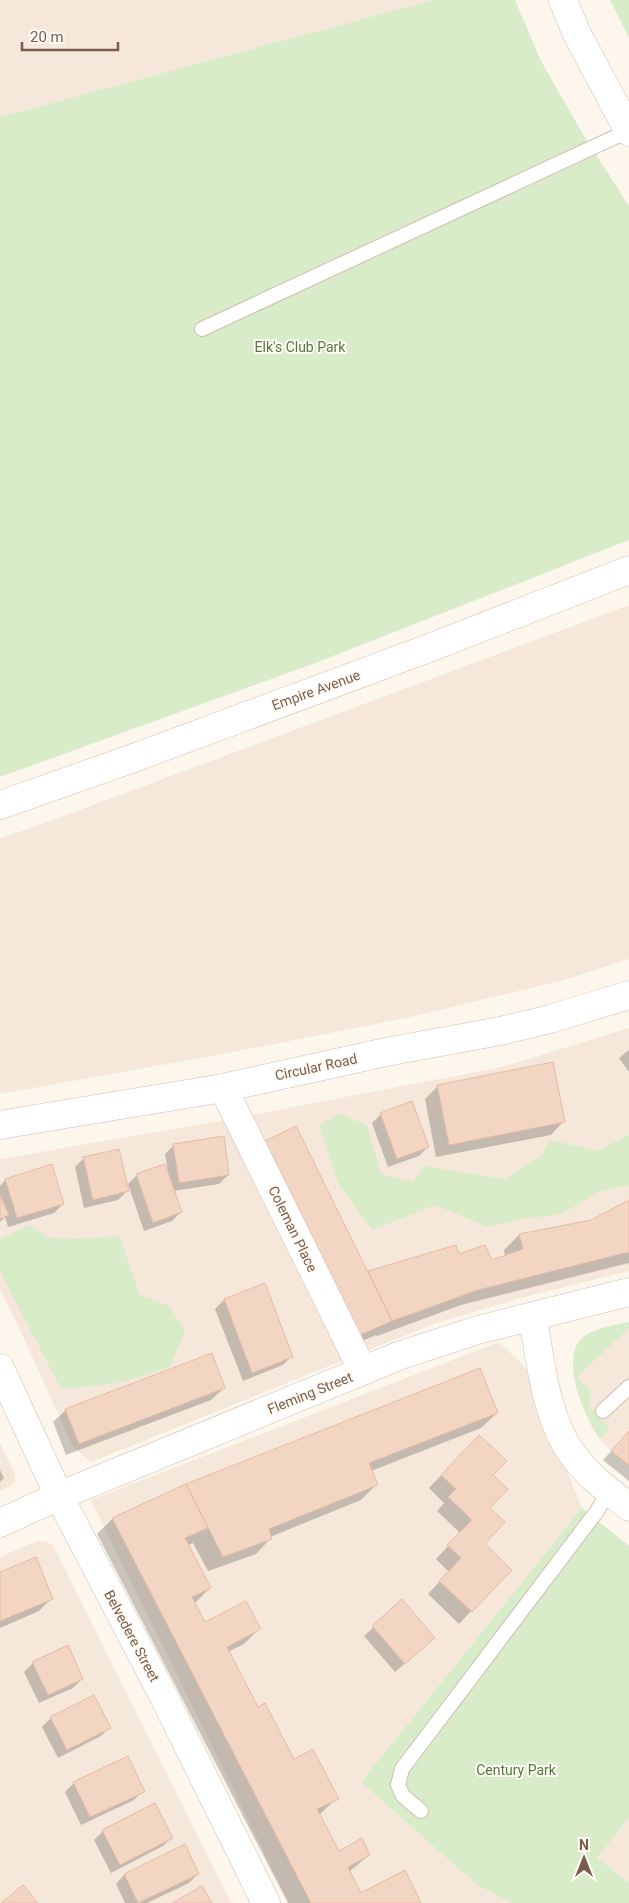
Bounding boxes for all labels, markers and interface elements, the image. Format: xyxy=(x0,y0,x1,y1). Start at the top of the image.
scale bar xyxy=(22,20,119,52)
text: 20 m xyxy=(30,28,64,46)
park label: Elk's Club Park xyxy=(255,339,346,355)
street label: Empire Avenue xyxy=(270,667,362,713)
street label: Circular Road xyxy=(273,1050,359,1084)
street label: Coleman Place xyxy=(265,1183,321,1275)
street label: Fleming Street xyxy=(265,1369,355,1417)
street label: Belvedere Street xyxy=(101,1587,163,1685)
park label: Century Park xyxy=(476,1762,557,1778)
north arrow xyxy=(559,1833,609,1883)
text: N xyxy=(579,1837,589,1853)

